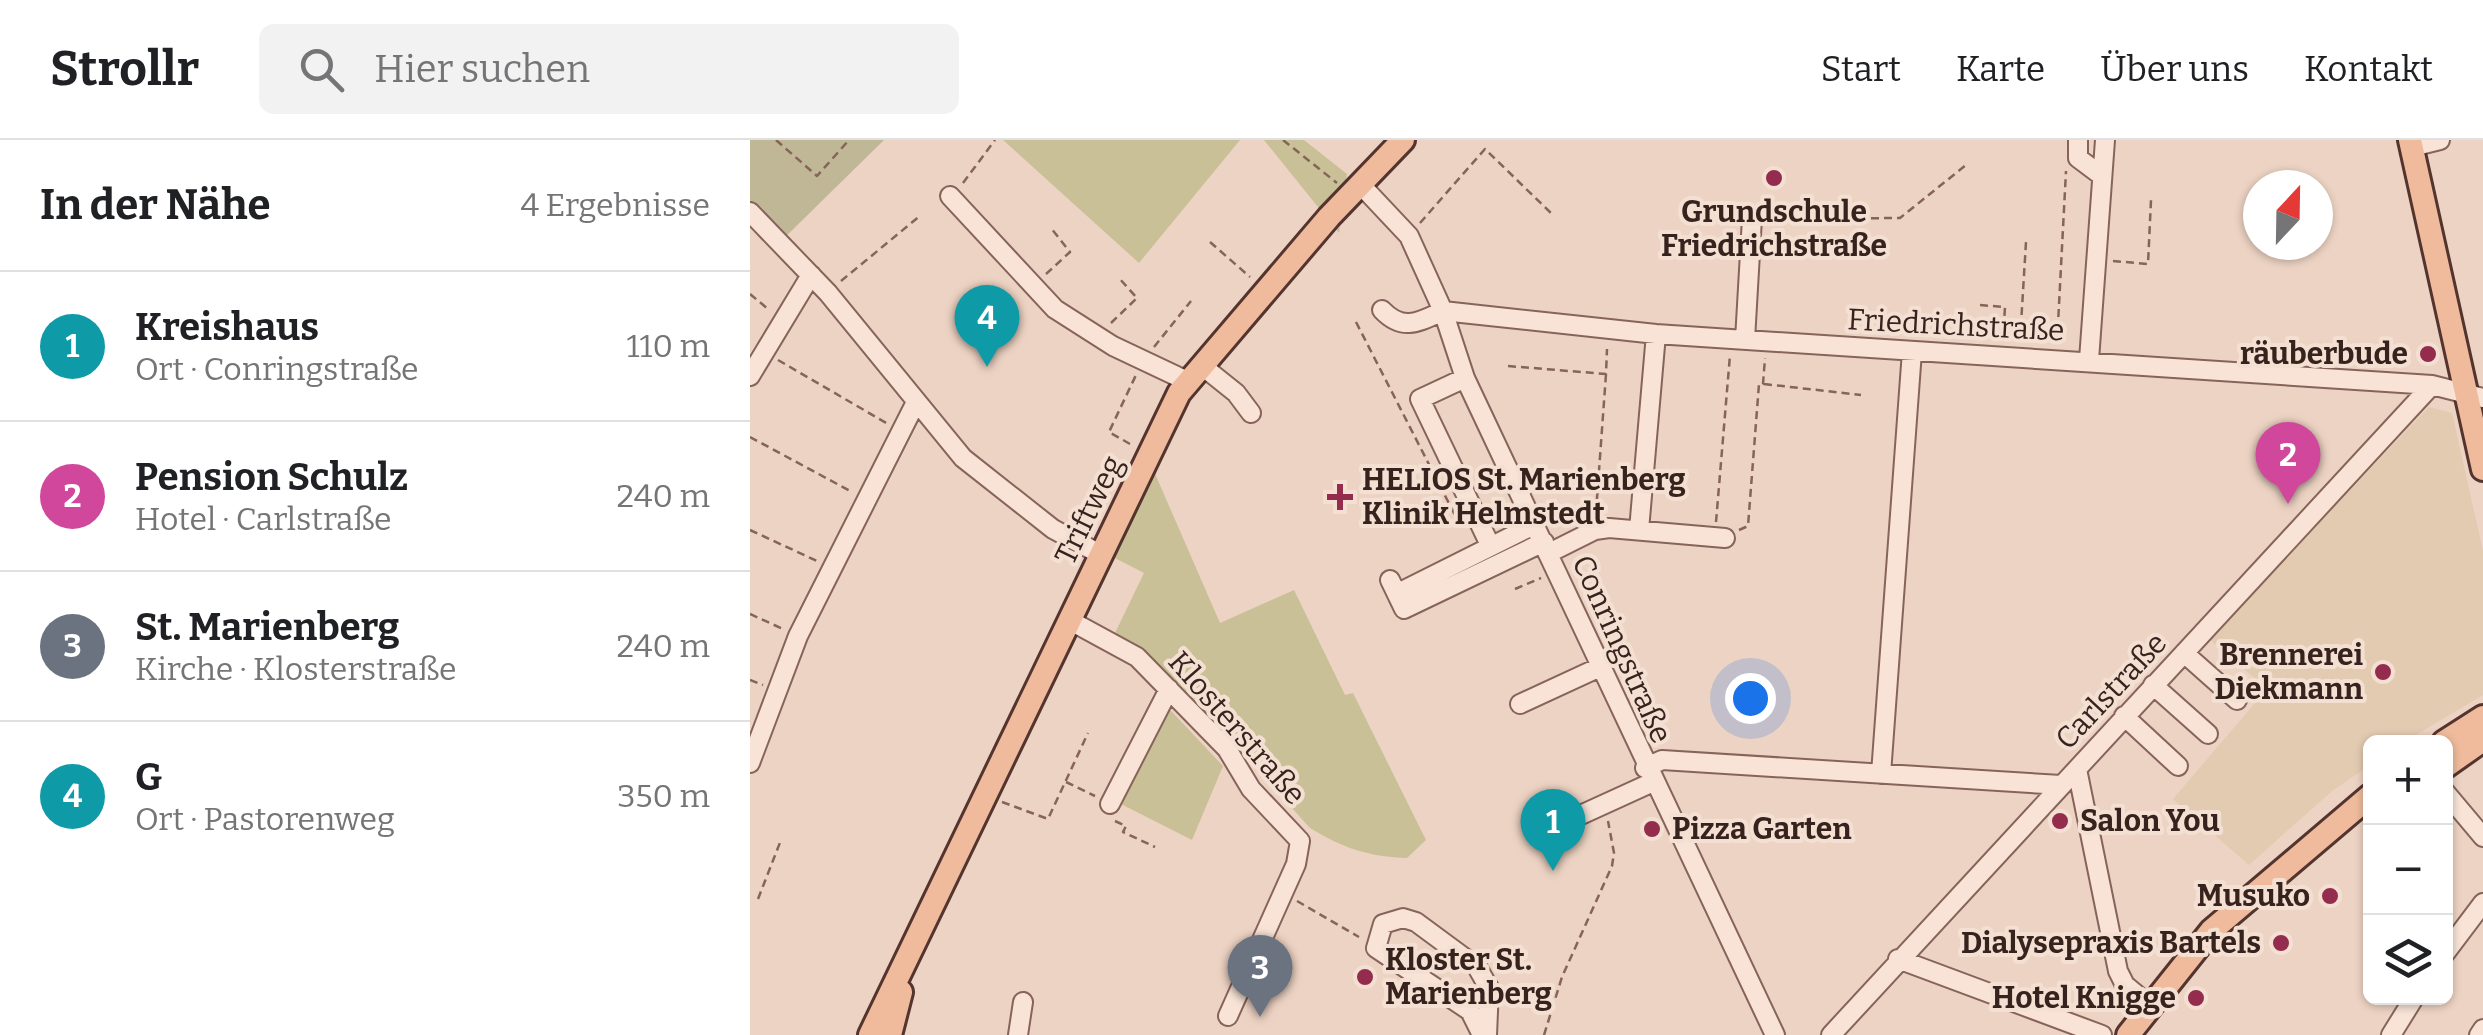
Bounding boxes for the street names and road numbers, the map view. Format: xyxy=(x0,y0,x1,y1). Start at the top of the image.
street label: Friedrichstraße xyxy=(1847,301,2065,349)
street label: Triftweg xyxy=(1047,450,1131,570)
street label: Conringstraße xyxy=(1565,550,1679,748)
street label: Carlstraße xyxy=(2048,625,2174,757)
street label: Klosterstraße xyxy=(1161,644,1313,812)

